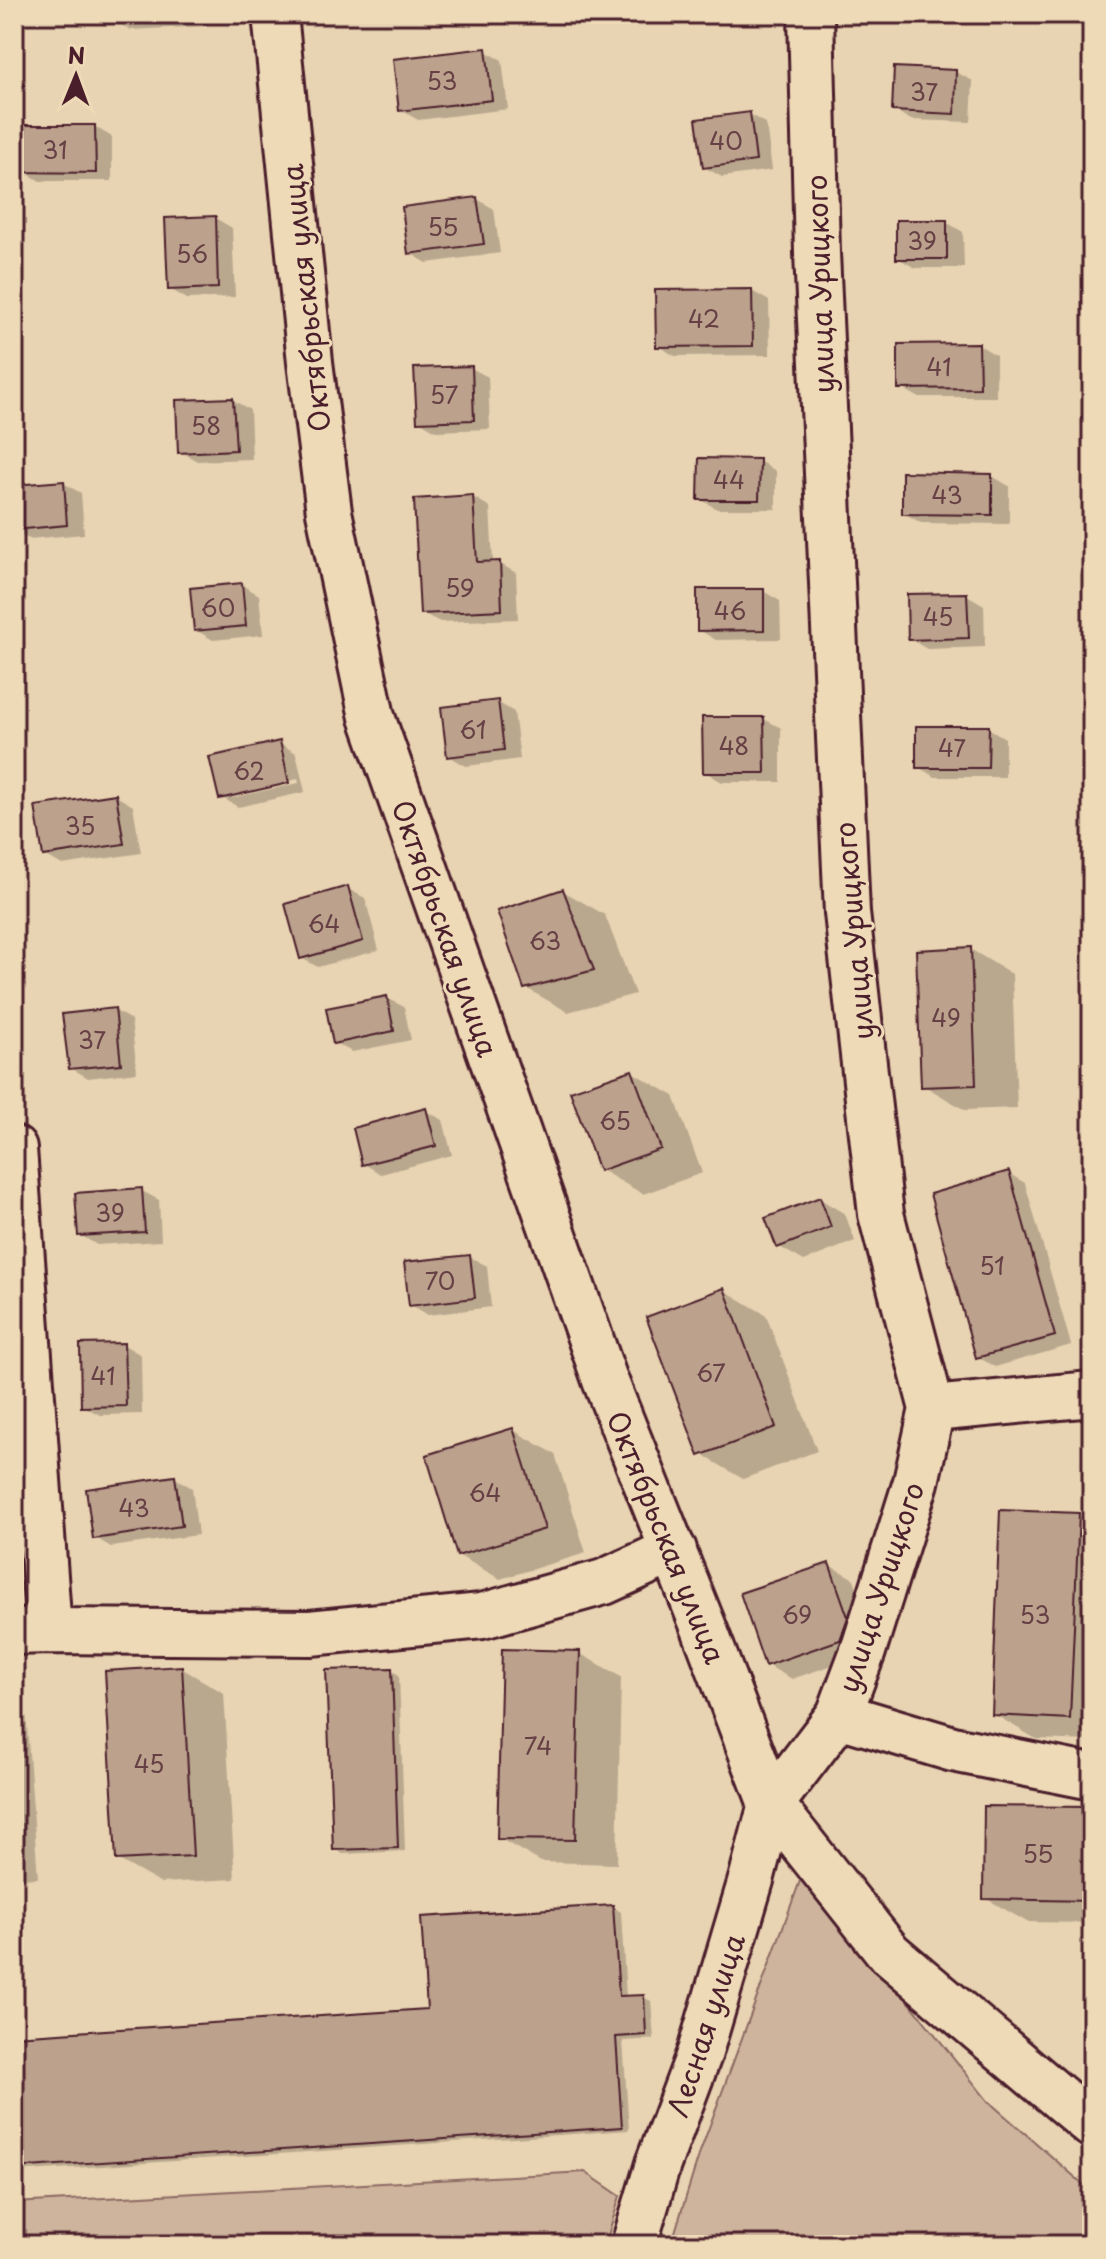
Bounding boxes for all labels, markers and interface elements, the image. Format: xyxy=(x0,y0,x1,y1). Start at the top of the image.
north arrow xyxy=(36,36,116,116)
text: N xyxy=(67,38,85,71)
house number: 53 xyxy=(427,62,457,98)
house number: 37 xyxy=(910,73,938,109)
house number: 40 xyxy=(709,122,743,158)
house number: 31 xyxy=(42,131,68,167)
street label: Октябрьская улица xyxy=(270,162,340,434)
street label: улица Урицкого xyxy=(794,174,844,394)
house number: 55 xyxy=(428,208,458,244)
house number: 39 xyxy=(907,222,937,258)
house number: 56 xyxy=(176,235,208,271)
house number: 42 xyxy=(688,300,720,336)
house number: 41 xyxy=(926,348,952,384)
house number: 57 xyxy=(430,376,459,412)
house number: 58 xyxy=(191,407,221,443)
house number: 44 xyxy=(713,461,745,497)
house number: 43 xyxy=(931,476,963,512)
house number: 59 xyxy=(445,569,475,605)
house number: 60 xyxy=(201,589,235,625)
house number: 46 xyxy=(714,592,746,628)
house number: 45 xyxy=(923,598,953,634)
house number: 61 xyxy=(460,711,486,747)
house number: 48 xyxy=(719,727,749,763)
house number: 47 xyxy=(938,729,966,765)
house number: 62 xyxy=(233,752,265,788)
street label: Октябрьская улица xyxy=(382,794,510,1063)
house number: 35 xyxy=(65,807,95,843)
street label: улица Урицкого xyxy=(822,820,884,1042)
house number: 64 xyxy=(308,905,340,941)
house number: 63 xyxy=(529,922,561,958)
house number: 49 xyxy=(931,999,961,1035)
house number: 37 xyxy=(78,1021,106,1057)
house number: 65 xyxy=(599,1102,631,1138)
house number: 39 xyxy=(95,1194,125,1230)
house number: 51 xyxy=(979,1247,1005,1283)
house number: 70 xyxy=(425,1262,455,1298)
house number: 67 xyxy=(696,1354,726,1390)
house number: 41 xyxy=(90,1357,116,1393)
street label: Октябрьская улица xyxy=(597,1404,738,1670)
house number: 64 xyxy=(469,1474,501,1510)
street label: улица Урицкого xyxy=(826,1476,934,1698)
house number: 43 xyxy=(118,1489,150,1525)
house number: 69 xyxy=(782,1596,812,1632)
house number: 53 xyxy=(1020,1596,1050,1632)
house number: 74 xyxy=(524,1727,552,1763)
house number: 45 xyxy=(134,1745,164,1781)
house number: 55 xyxy=(1023,1835,1053,1871)
street label: Лесная улица xyxy=(655,1927,755,2122)

